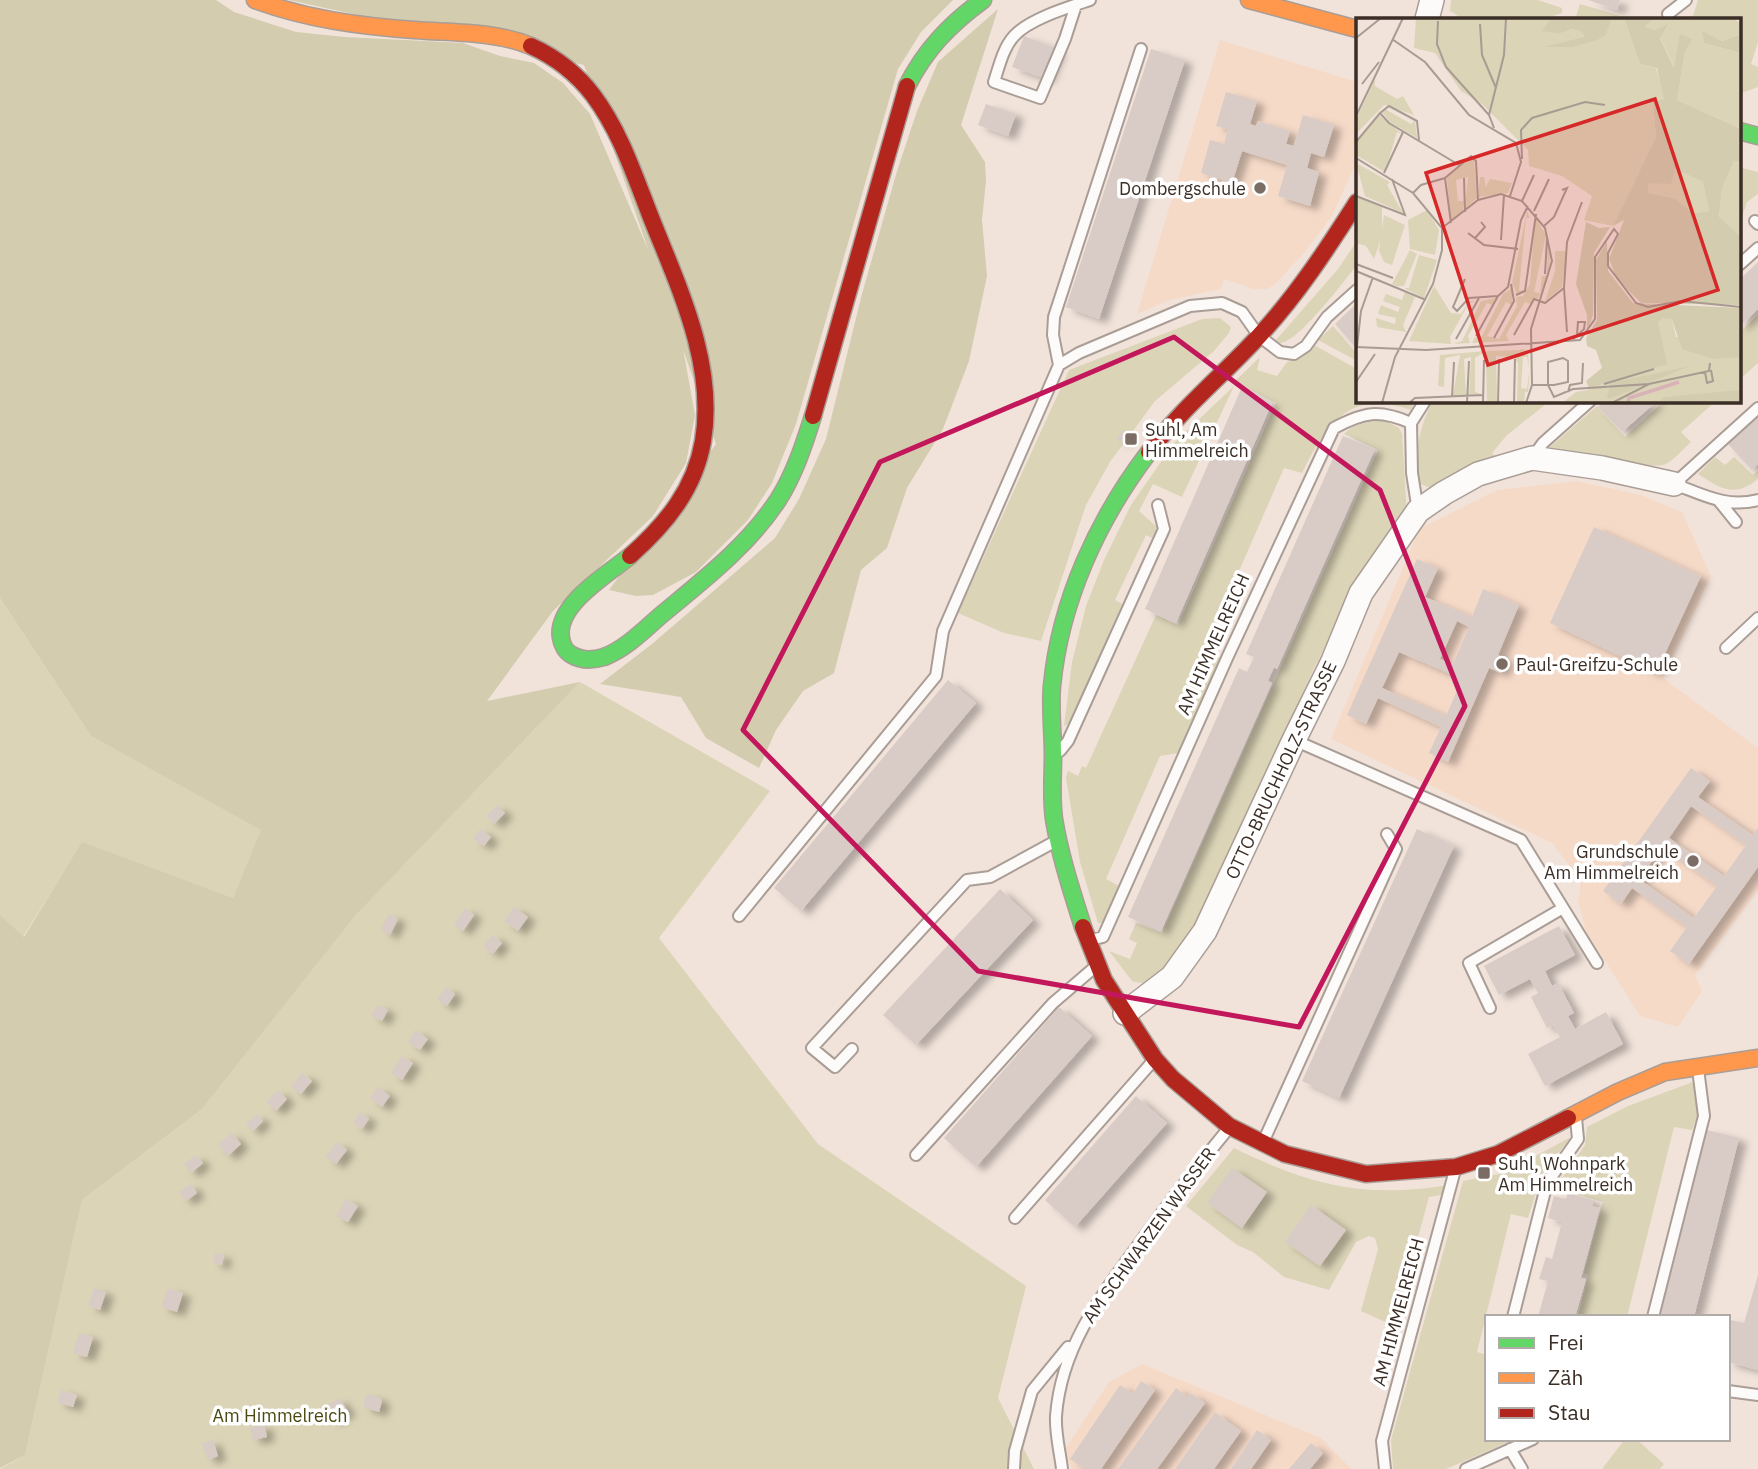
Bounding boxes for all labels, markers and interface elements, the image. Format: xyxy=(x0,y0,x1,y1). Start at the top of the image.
inset map xyxy=(1356,18,1740,402)
place label: Dombergschule xyxy=(1119,177,1246,200)
marker: Dombergschule xyxy=(1252,180,1268,196)
place label: Suhl, Am Himmelreich xyxy=(1145,418,1249,462)
marker: Suhl, Am Himmelreich xyxy=(1123,431,1139,447)
street label: AM HIMMELREICH xyxy=(1172,570,1254,718)
place label: Paul-Greifzu-Schule xyxy=(1516,653,1678,676)
marker: Paul-Greifzu-Schule xyxy=(1494,656,1510,672)
street label: OTTO-BRUCHHOLZ-STRASSE xyxy=(1220,657,1342,883)
place label: Grundschule Am Himmelreich xyxy=(1544,840,1679,884)
marker: Grundschule Am Himmelreich xyxy=(1685,853,1701,869)
street label: AM SCHWARZEN WASSER xyxy=(1077,1143,1221,1327)
place label: Suhl, Wohnpark Am Himmelreich xyxy=(1498,1152,1633,1196)
marker: Suhl, Wohnpark Am Himmelreich xyxy=(1476,1165,1492,1181)
street label: AM HIMMELREICH xyxy=(1367,1236,1429,1388)
legend xyxy=(1485,1315,1730,1441)
text: Frei xyxy=(1548,1328,1584,1356)
text: Zäh xyxy=(1548,1363,1583,1391)
text: Stau xyxy=(1548,1398,1591,1426)
park label: Am Himmelreich xyxy=(212,1404,348,1427)

